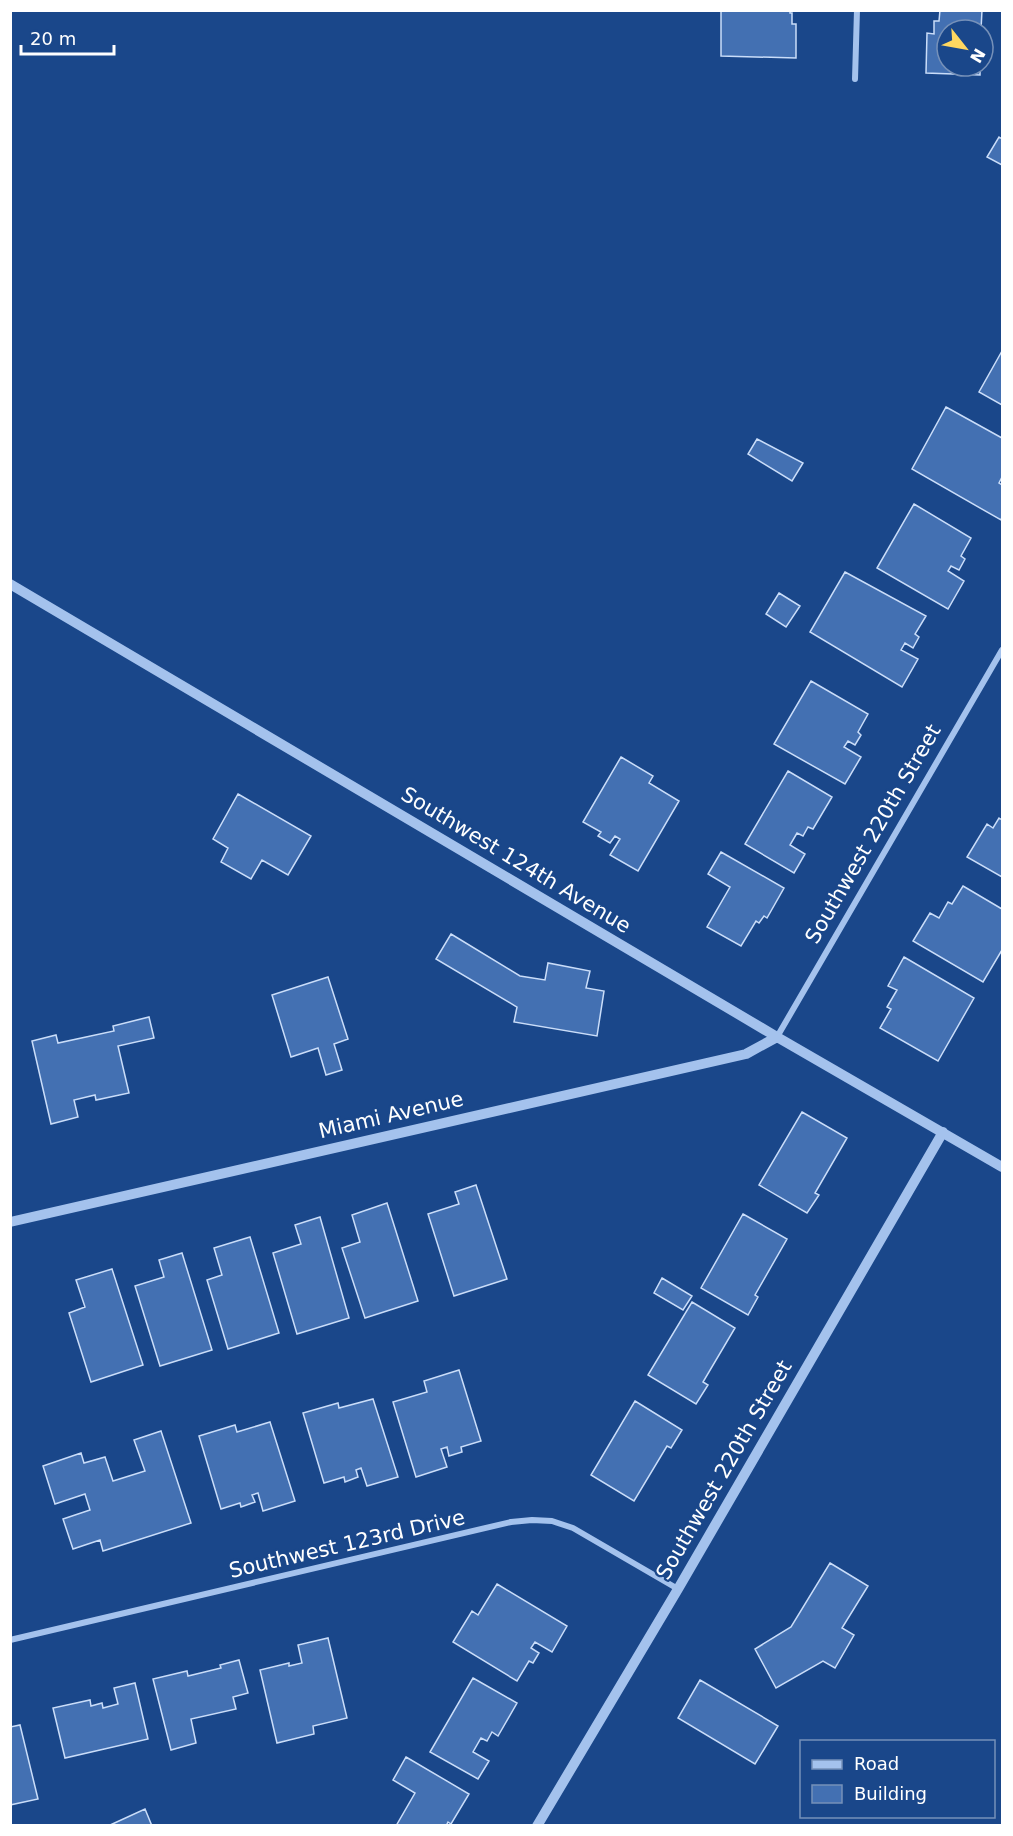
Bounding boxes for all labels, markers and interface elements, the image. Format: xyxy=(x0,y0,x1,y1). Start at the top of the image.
scale bar xyxy=(21,18,114,56)
north arrow xyxy=(935,18,995,78)
text: 20 m xyxy=(30,28,76,49)
text: N xyxy=(966,45,989,66)
street label: Southwest 220th Street xyxy=(800,720,946,948)
street label: Southwest 124th Avenue xyxy=(397,782,635,938)
street label: Miami Avenue xyxy=(316,1087,466,1143)
street label: Southwest 220th Street xyxy=(651,1356,797,1584)
street label: Southwest 123rd Drive xyxy=(227,1505,467,1583)
legend xyxy=(800,1740,995,1818)
text: Road xyxy=(854,1753,899,1774)
text: Building xyxy=(854,1783,927,1804)

